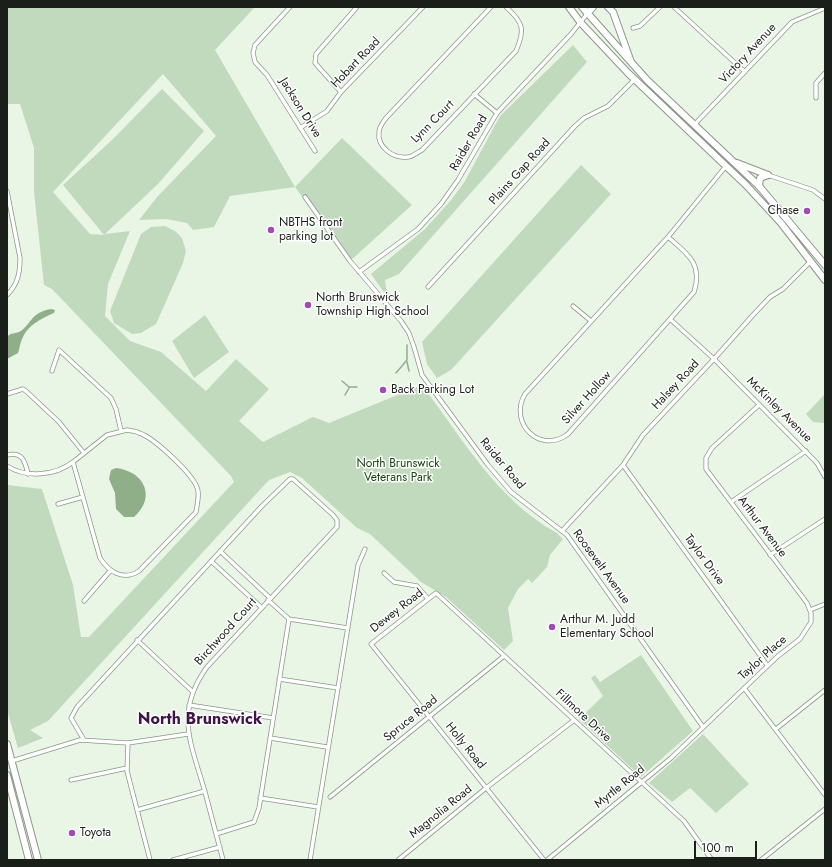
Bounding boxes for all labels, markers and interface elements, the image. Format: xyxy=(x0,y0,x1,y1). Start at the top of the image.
street label: Victory Avenue xyxy=(716,21,780,87)
street label: Hobart Road xyxy=(329,35,383,91)
street label: Jackson Drive xyxy=(276,76,324,140)
street label: Lynn Court xyxy=(409,98,457,146)
street label: Raider Road xyxy=(447,112,491,174)
street label: Plains Gap Road xyxy=(486,136,554,208)
place label: Chase xyxy=(768,204,799,218)
marker: Chase xyxy=(802,206,812,216)
place label: NBTHS front parking lot xyxy=(279,216,342,244)
marker: NBTHS front parking lot xyxy=(266,225,276,235)
place label: North Brunswick Township High School xyxy=(316,291,429,319)
marker: North Brunswick Township High School xyxy=(303,300,313,310)
street label: Halsey Road xyxy=(649,357,703,413)
street label: Silver Hollow xyxy=(559,368,615,428)
street label: McKinley Avenue xyxy=(743,374,815,446)
place label: Back Parking Lot xyxy=(391,383,474,397)
marker: Back Parking Lot xyxy=(378,385,388,395)
street label: Raider Road xyxy=(476,436,528,492)
park label: North Brunswick Veterans Park xyxy=(356,457,440,485)
street label: Arthur Avenue xyxy=(734,494,790,560)
street label: Roosevelt Avenue xyxy=(569,527,633,607)
street label: Taylor Drive xyxy=(681,532,727,588)
street label: Dewey Road xyxy=(368,586,426,636)
street label: Birchwood Court xyxy=(192,595,260,669)
place label: Arthur M. Judd Elementary School xyxy=(560,613,654,641)
marker: Arthur M. Judd Elementary School xyxy=(547,622,557,632)
street label: Taylor Place xyxy=(736,633,790,683)
street label: Fillmore Drive xyxy=(552,687,614,745)
street label: Spruce Road xyxy=(381,693,441,745)
district label: North Brunswick xyxy=(138,710,262,730)
street label: Holly Road xyxy=(442,720,488,772)
street label: Myrtle Road xyxy=(592,762,648,812)
street label: Magnolia Road xyxy=(407,782,475,842)
place label: Toyota xyxy=(80,826,111,840)
marker: Toyota xyxy=(67,828,77,838)
scale bar xyxy=(696,833,759,859)
text: 100 m xyxy=(701,839,734,857)

